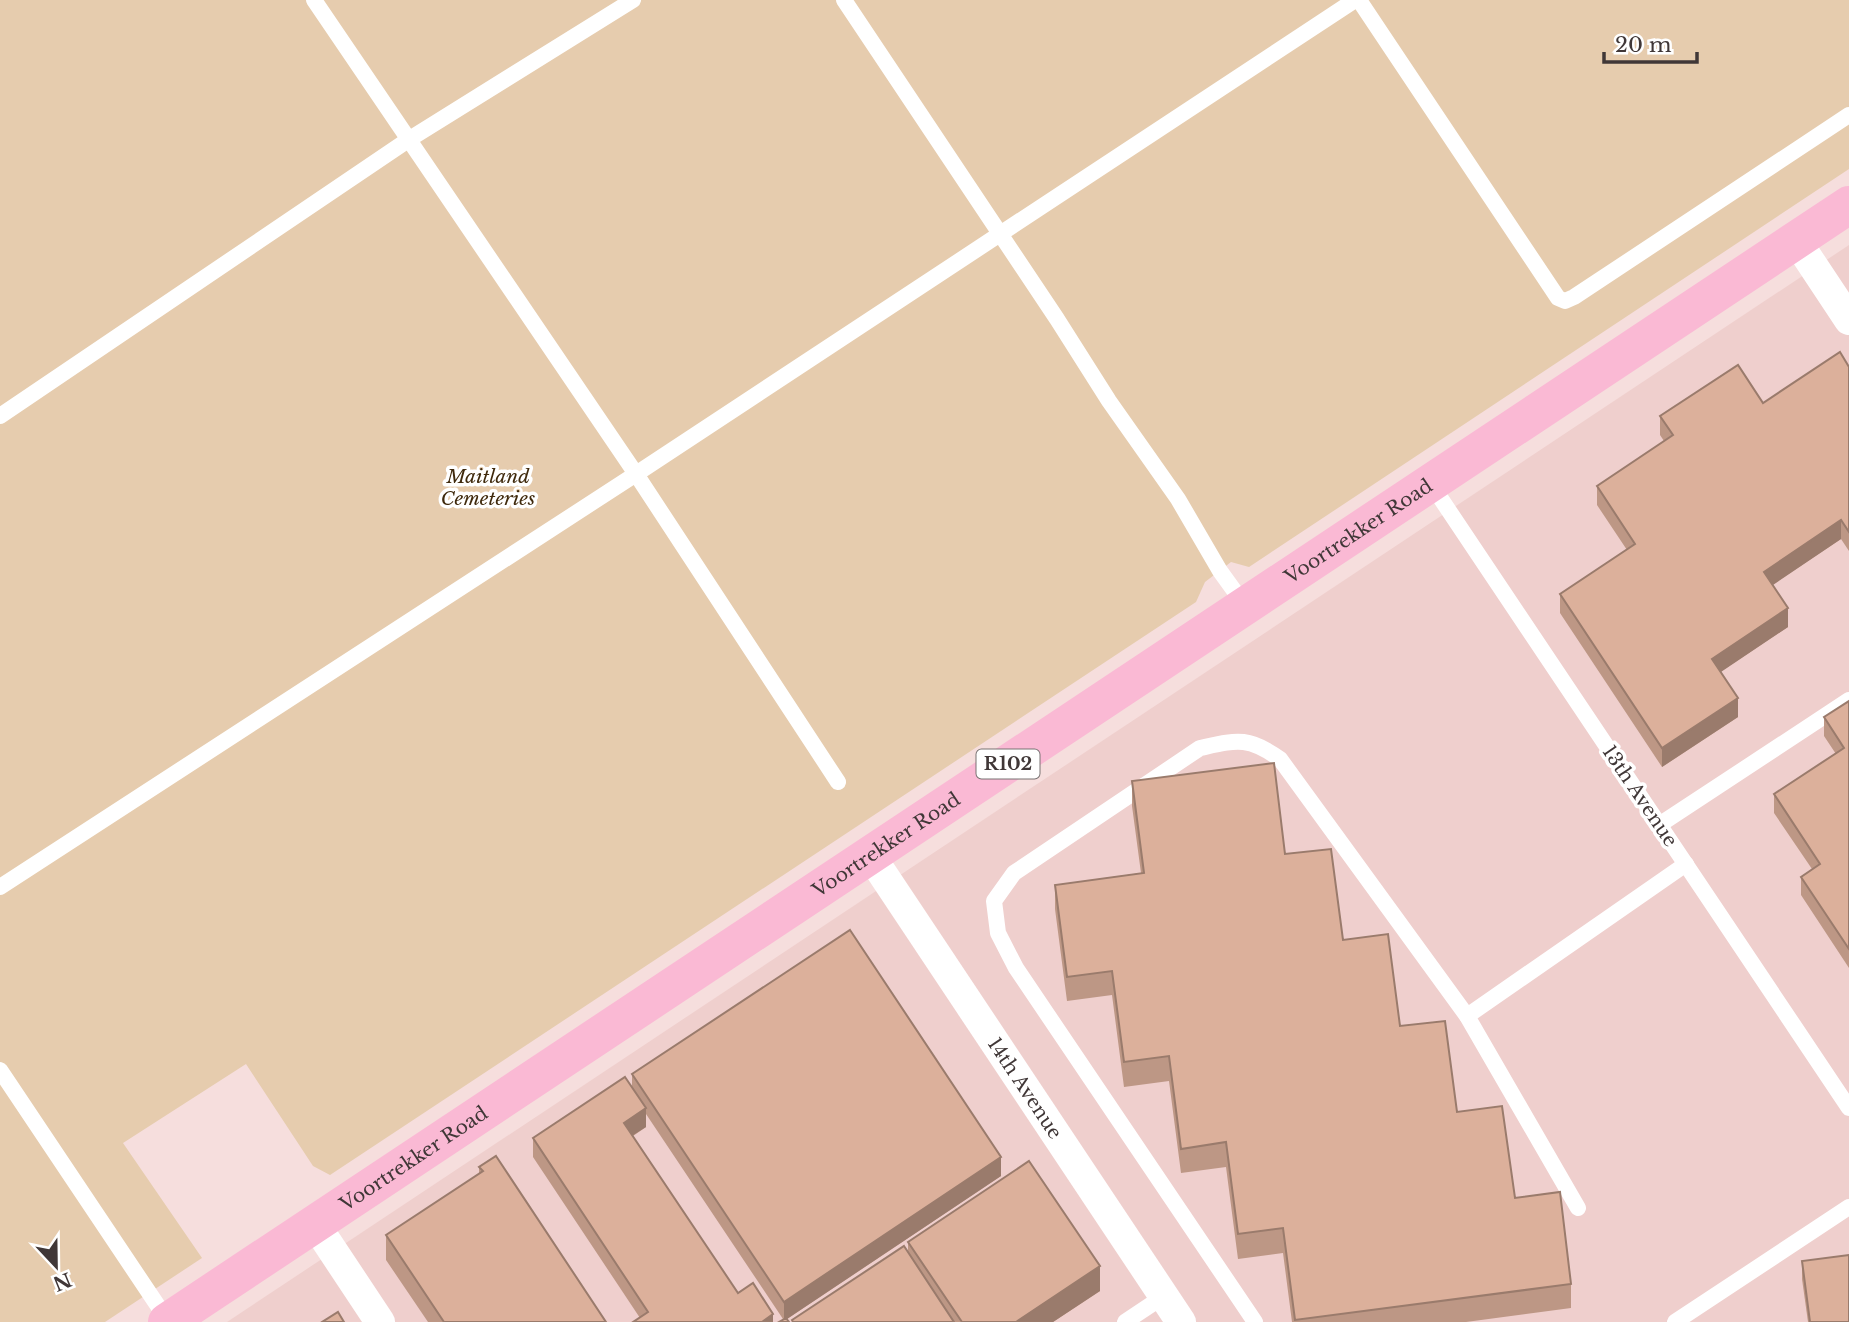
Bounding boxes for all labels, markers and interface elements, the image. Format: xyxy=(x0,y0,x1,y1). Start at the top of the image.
scale bar xyxy=(1604,21,1697,65)
text: 20 m xyxy=(1615,32,1672,58)
park label: Maitland Cemeteries xyxy=(441,465,535,510)
street label: Voortrekker Road xyxy=(1279,474,1437,589)
street label: 13th Avenue xyxy=(1598,741,1682,851)
road number: R102 xyxy=(976,750,1040,778)
street label: Voortrekker Road xyxy=(807,787,964,902)
street label: 14th Avenue xyxy=(983,1033,1067,1143)
street label: Voortrekker Road xyxy=(335,1101,492,1216)
north arrow xyxy=(21,1231,91,1301)
text: N xyxy=(49,1267,75,1295)

